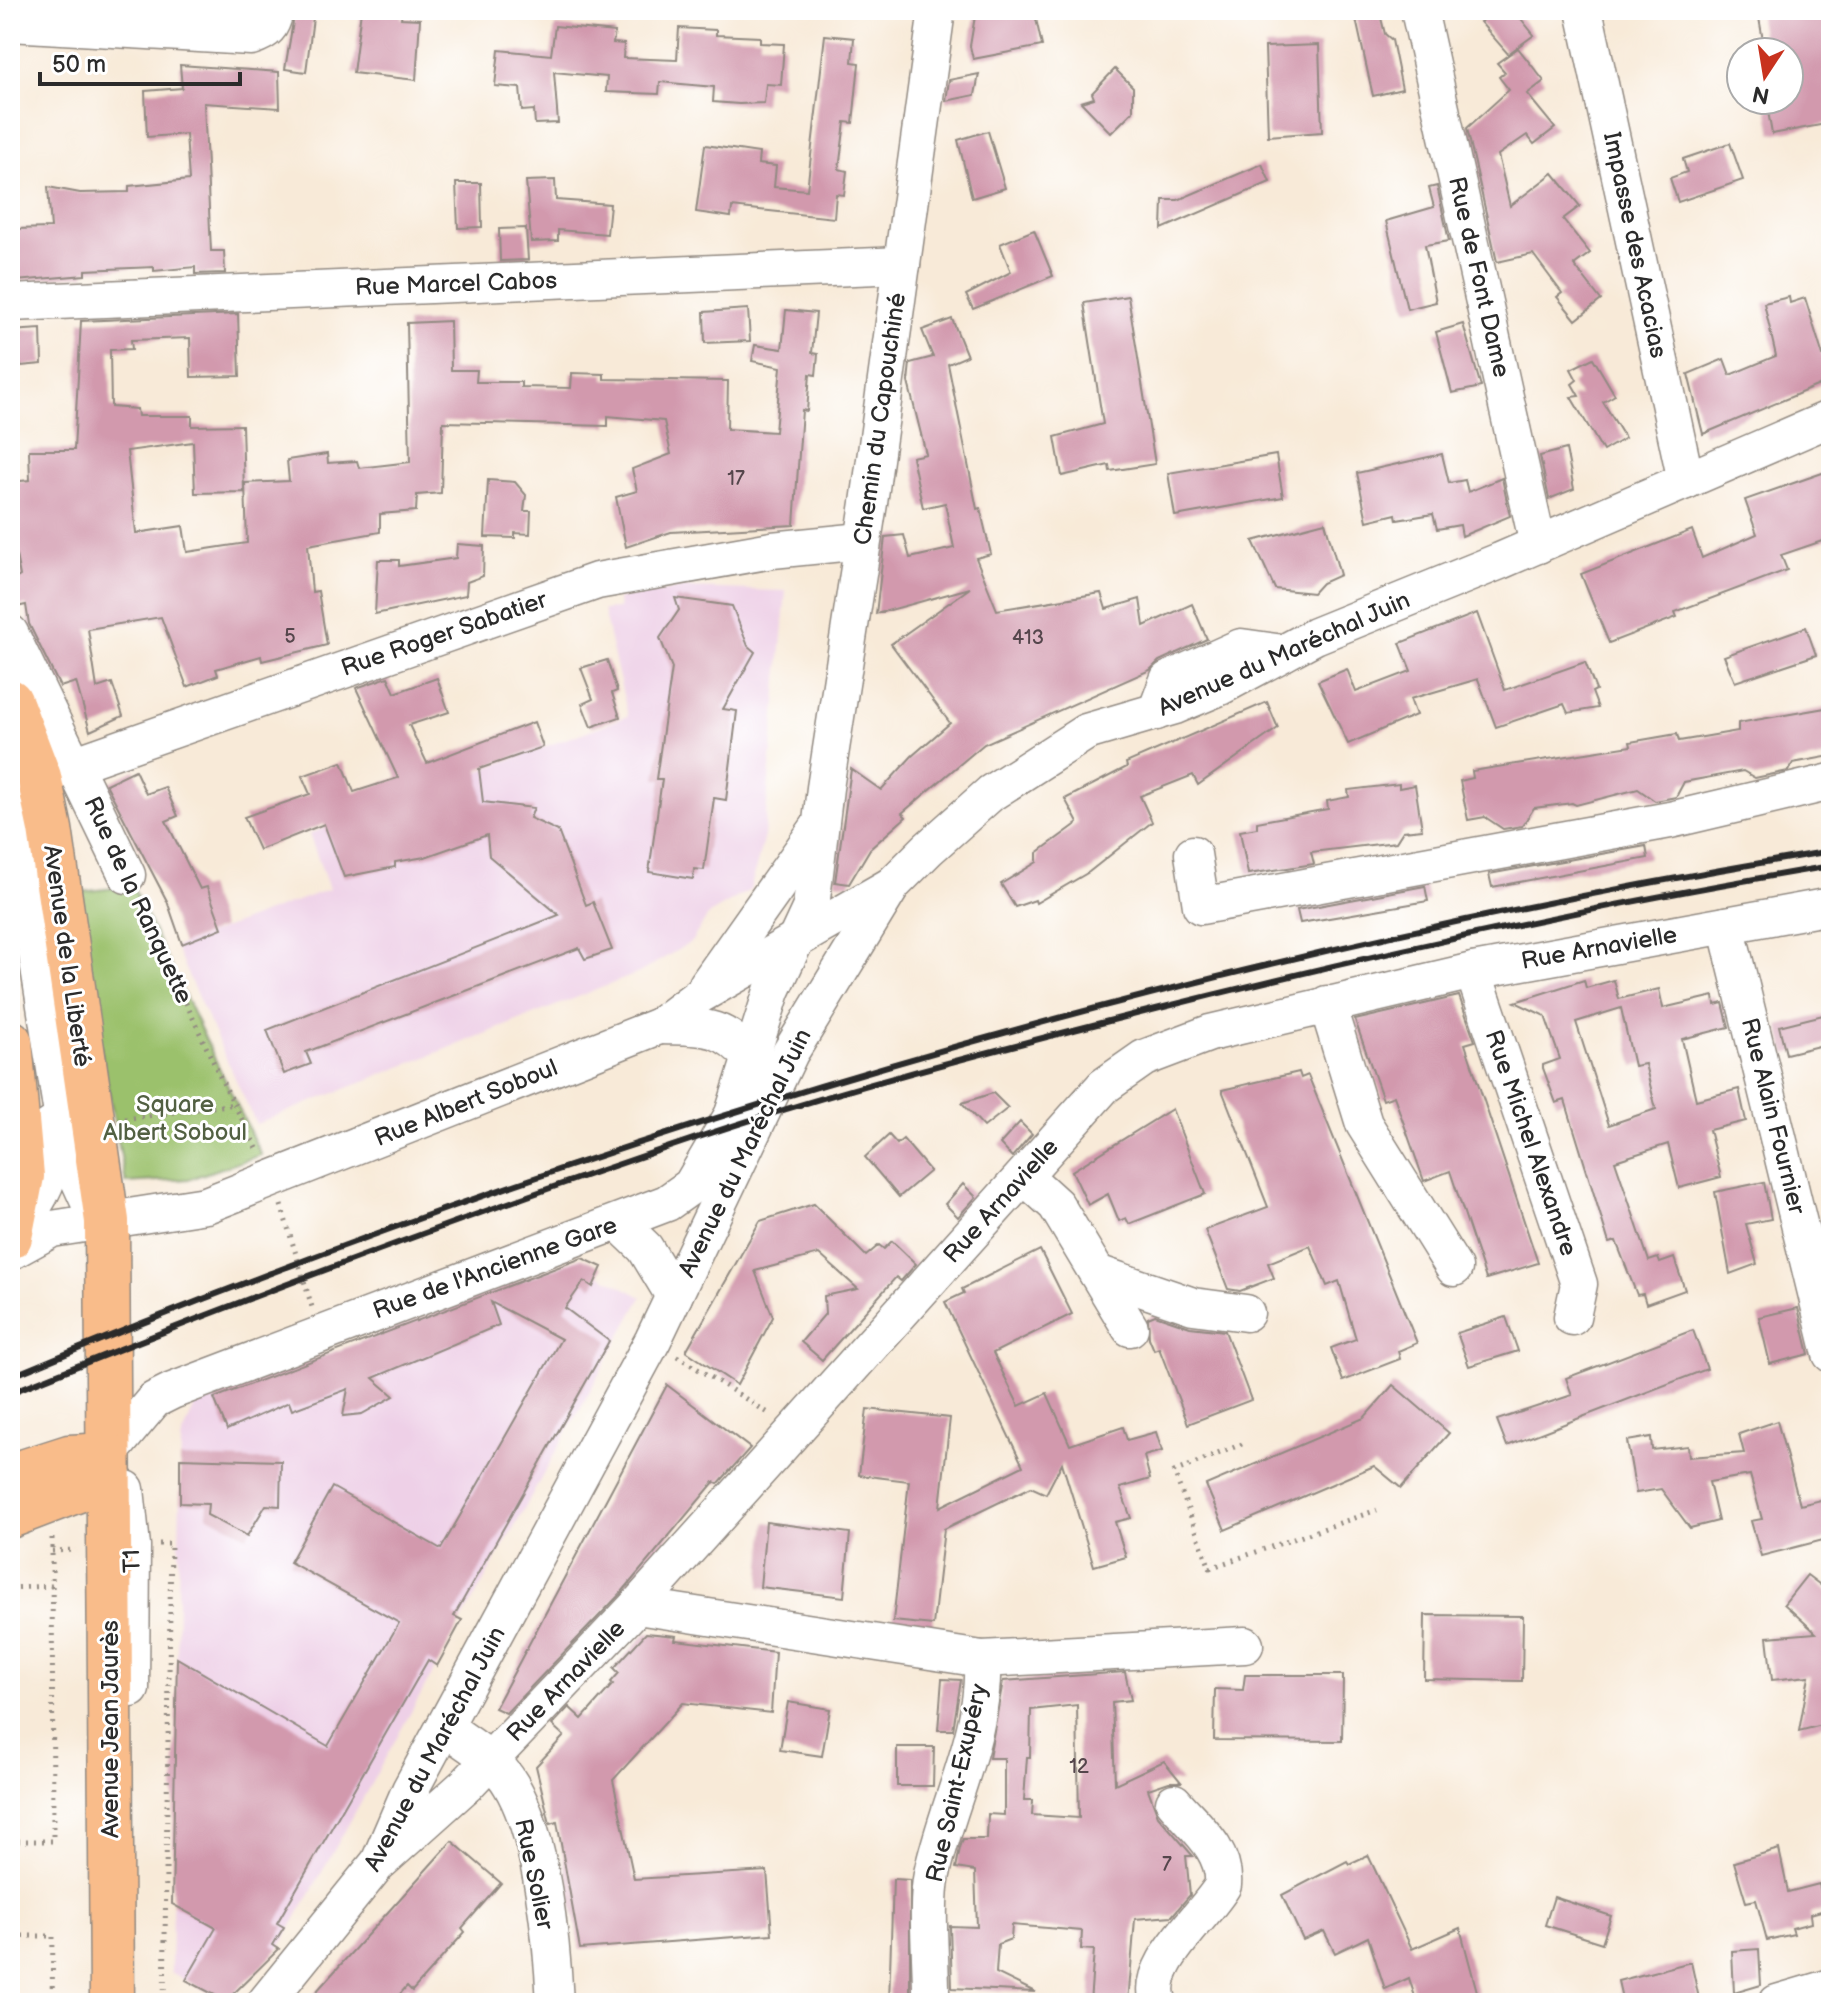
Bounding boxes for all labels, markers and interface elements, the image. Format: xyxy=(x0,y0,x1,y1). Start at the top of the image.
scale bar xyxy=(40,36,240,86)
north arrow xyxy=(1725,36,1805,116)
text: 50 m xyxy=(52,50,106,79)
text: N xyxy=(1750,79,1772,109)
street label: Impasse des Acacias xyxy=(1597,129,1673,361)
street label: Rue de Font Dame xyxy=(1442,174,1516,380)
street label: Rue Marcel Cabos xyxy=(354,266,558,302)
street label: Chemin du Capouchiné xyxy=(848,291,912,547)
house number: 17 xyxy=(727,467,745,491)
street label: Rue Roger Sabatier xyxy=(337,585,551,683)
street label: Avenue du Maréchal Juin xyxy=(1154,585,1414,723)
house number: 5 xyxy=(284,625,296,649)
house number: 413 xyxy=(1012,626,1044,650)
street label: Rue de la Ranquette xyxy=(77,792,199,1008)
street label: Avenue de la Liberté xyxy=(37,843,97,1069)
street label: Rue Arnavielle xyxy=(1519,920,1679,976)
street label: Rue Alain Fournier xyxy=(1735,1015,1811,1217)
street label: Avenue du Maréchal Juin xyxy=(672,1024,818,1282)
street label: Rue Michel Alexandre xyxy=(1479,1026,1583,1260)
street label: Rue Albert Soboul xyxy=(370,1053,562,1153)
park label: Square Albert Soboul xyxy=(103,1090,247,1147)
street label: Rue Arnavielle xyxy=(937,1133,1065,1269)
street label: Rue de l'Ancienne Gare xyxy=(369,1210,621,1326)
street label: T1 xyxy=(117,1549,147,1573)
street label: Rue Arnavielle xyxy=(501,1614,631,1748)
street label: Avenue Jean Jaurès xyxy=(96,1620,125,1838)
street label: Avenue du Maréchal Juin xyxy=(358,1622,512,1876)
street label: Rue Saint-Exupéry xyxy=(920,1681,994,1885)
house number: 12 xyxy=(1069,1755,1089,1779)
street label: Rue Solier xyxy=(508,1816,560,1932)
house number: 7 xyxy=(1162,1853,1172,1877)

